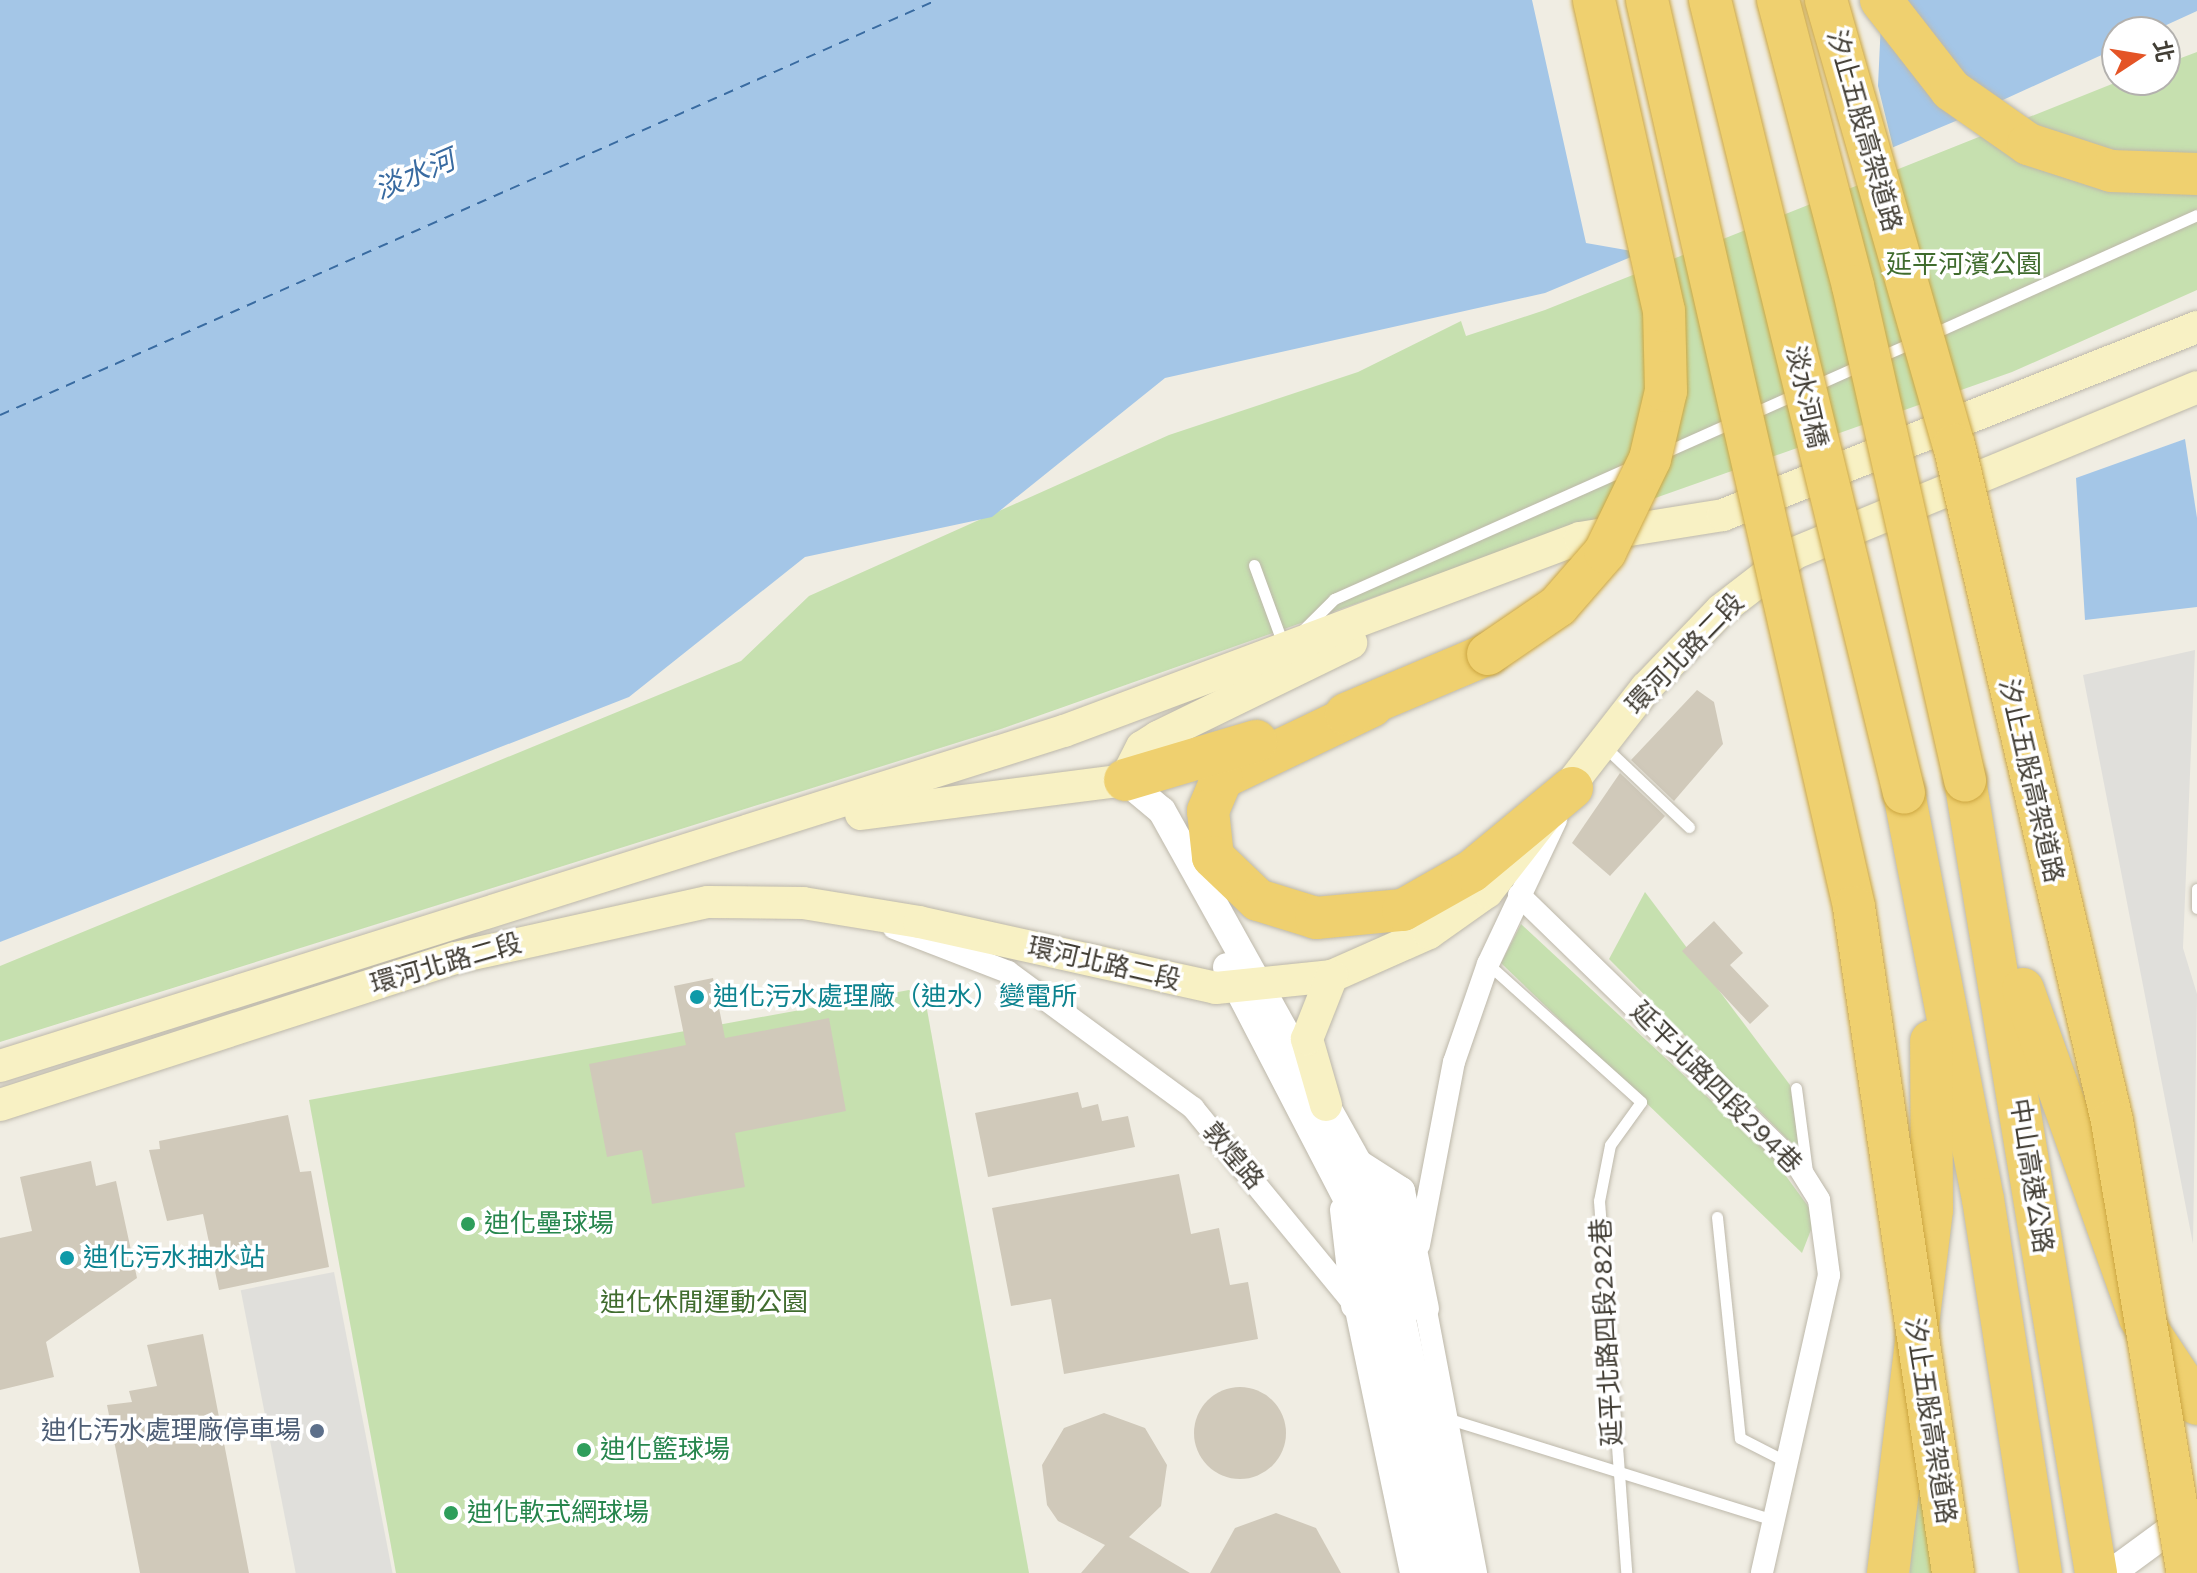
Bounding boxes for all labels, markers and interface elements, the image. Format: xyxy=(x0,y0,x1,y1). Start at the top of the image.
north arrow xyxy=(2101,16,2181,96)
street label: 汐止五股高架道路 xyxy=(1820,27,1908,235)
text: 北 xyxy=(2148,38,2178,65)
water label: 淡水河 xyxy=(370,143,460,207)
park label: 延平河濱公園 xyxy=(1886,249,2042,281)
street label: 淡水河橋 xyxy=(1779,343,1833,451)
street label: 環河北路二段 xyxy=(1620,587,1750,721)
street label: 汐止五股高架道路 xyxy=(1992,676,2070,886)
street label: 環河北路二段 xyxy=(367,928,525,1000)
street label: 環河北路二段 xyxy=(1024,931,1184,997)
place label: 迪化污水處理廠（迪水）變電所 xyxy=(713,981,1077,1013)
marker: 迪化污水處理廠（迪水）變電所 xyxy=(688,988,706,1006)
street label: 延平北路四段294巷 xyxy=(1624,996,1808,1180)
street label: 中山高速公路 xyxy=(2003,1097,2059,1255)
street label: 敦煌路 xyxy=(1196,1116,1270,1196)
place label: 迪化壘球場 xyxy=(484,1208,614,1240)
marker: 迪化壘球場 xyxy=(459,1215,477,1233)
street label: 延平北路四段282巷 xyxy=(1585,1217,1629,1447)
place label: 迪化污水抽水站 xyxy=(83,1242,265,1274)
marker: 迪化污水抽水站 xyxy=(58,1249,76,1267)
park label: 迪化休閒運動公園 xyxy=(600,1287,808,1319)
street label: 汐止五股高架道路 xyxy=(1898,1316,1962,1526)
place label: 迪化汚水處理廠停車場 xyxy=(41,1415,301,1447)
marker: 迪化汚水處理廠停車場 xyxy=(308,1422,326,1440)
place label: 迪化籃球場 xyxy=(600,1434,730,1466)
marker: 迪化籃球場 xyxy=(575,1441,593,1459)
place label: 迪化軟式網球場 xyxy=(467,1497,649,1529)
marker: 迪化軟式網球場 xyxy=(442,1504,460,1522)

